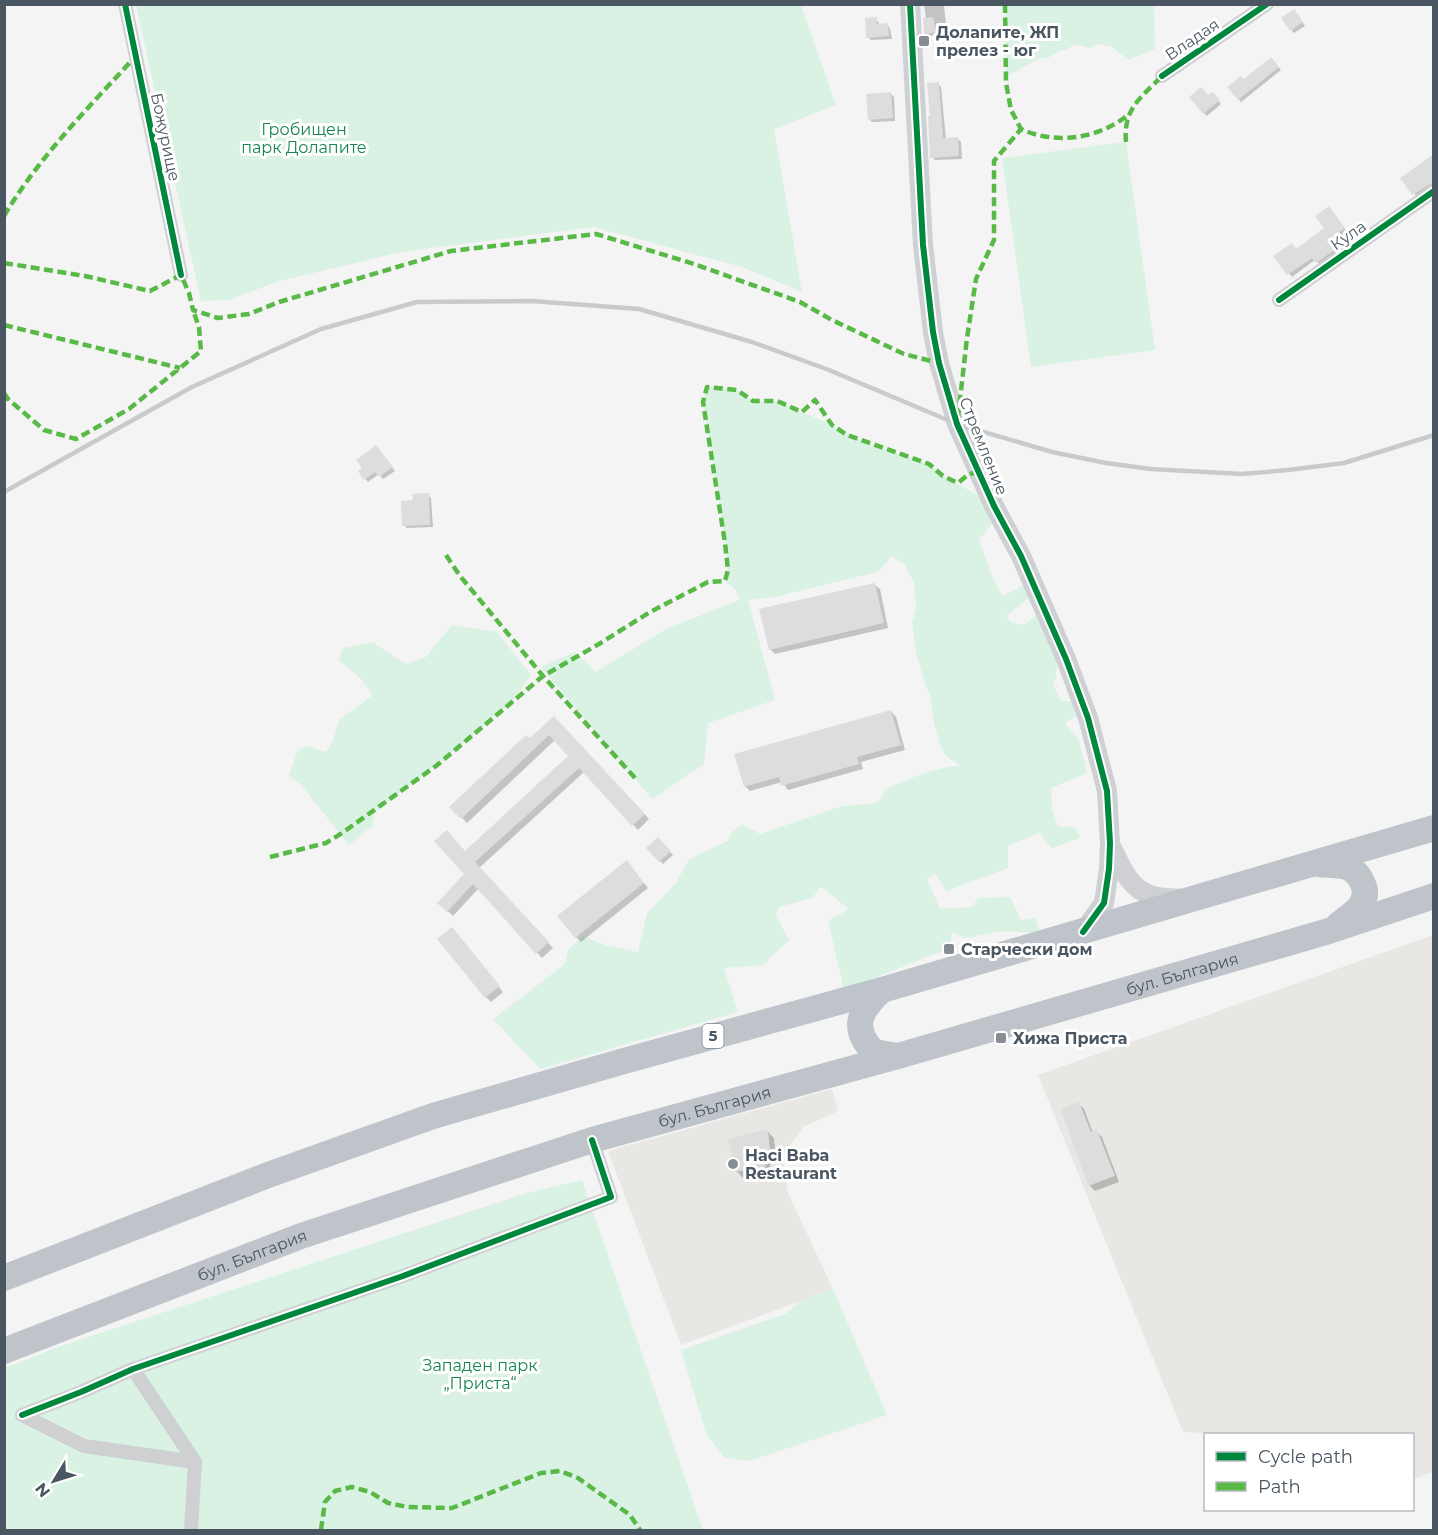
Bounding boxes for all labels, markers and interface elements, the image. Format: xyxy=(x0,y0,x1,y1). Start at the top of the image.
street label: Владая xyxy=(1162,15,1223,64)
place label: Долапите, ЖП прелез - юг xyxy=(936,23,1059,60)
marker: Долапите, ЖП прелез - юг xyxy=(917,34,931,48)
street label: Божурище xyxy=(147,91,184,183)
park label: Гробищен парк Долапите xyxy=(241,120,367,157)
street label: Кула xyxy=(1327,216,1370,254)
street label: Стремление xyxy=(955,394,1012,498)
place label: Старчески дом xyxy=(961,940,1093,959)
marker: Старчески дом xyxy=(942,942,956,956)
street label: бул. България xyxy=(1124,949,1241,999)
road number: 5 xyxy=(702,1024,724,1048)
place label: Хижа Приста xyxy=(1013,1029,1128,1048)
marker: Хижа Приста xyxy=(994,1031,1008,1045)
street label: бул. България xyxy=(656,1082,773,1131)
place label: Haci Baba Restaurant xyxy=(745,1146,837,1183)
marker: Haci Baba Restaurant xyxy=(726,1157,740,1171)
street label: бул. България xyxy=(195,1226,309,1285)
park label: Западен парк „Приста“ xyxy=(422,1356,538,1393)
legend xyxy=(1204,1433,1414,1511)
text: Cycle path xyxy=(1258,1446,1353,1468)
north arrow xyxy=(24,1451,84,1511)
text: Path xyxy=(1258,1476,1301,1498)
text: N xyxy=(31,1479,54,1501)

